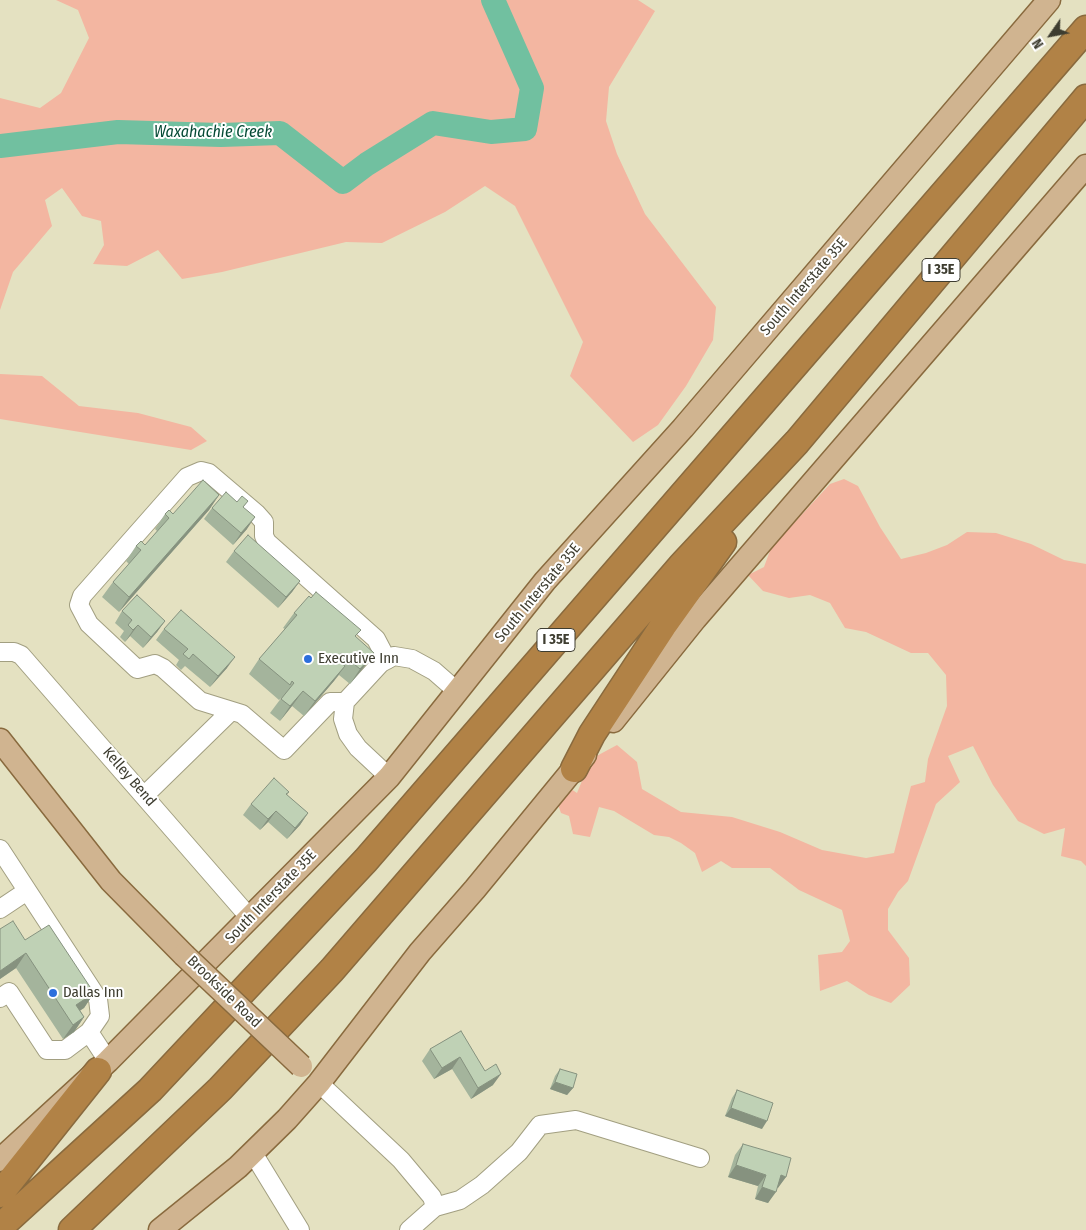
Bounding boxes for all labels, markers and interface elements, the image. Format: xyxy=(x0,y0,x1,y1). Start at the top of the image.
north arrow xyxy=(1026,10,1076,60)
text: N xyxy=(1029,35,1047,52)
water label: Waxahachie Creek xyxy=(154,123,272,143)
street label: South Interstate 35E xyxy=(757,235,851,339)
road number: I 35E xyxy=(922,258,960,282)
street label: South Interstate 35E xyxy=(491,540,585,646)
road number: I 35E xyxy=(537,628,575,652)
place label: Executive Inn xyxy=(318,650,399,668)
marker: Executive Inn xyxy=(302,653,314,665)
street label: Kelley Bend xyxy=(99,744,159,810)
street label: South Interstate 35E xyxy=(222,846,320,948)
street label: Brookside Road xyxy=(183,952,265,1032)
place label: Dallas Inn xyxy=(63,984,124,1002)
marker: Dallas Inn xyxy=(47,987,59,999)

